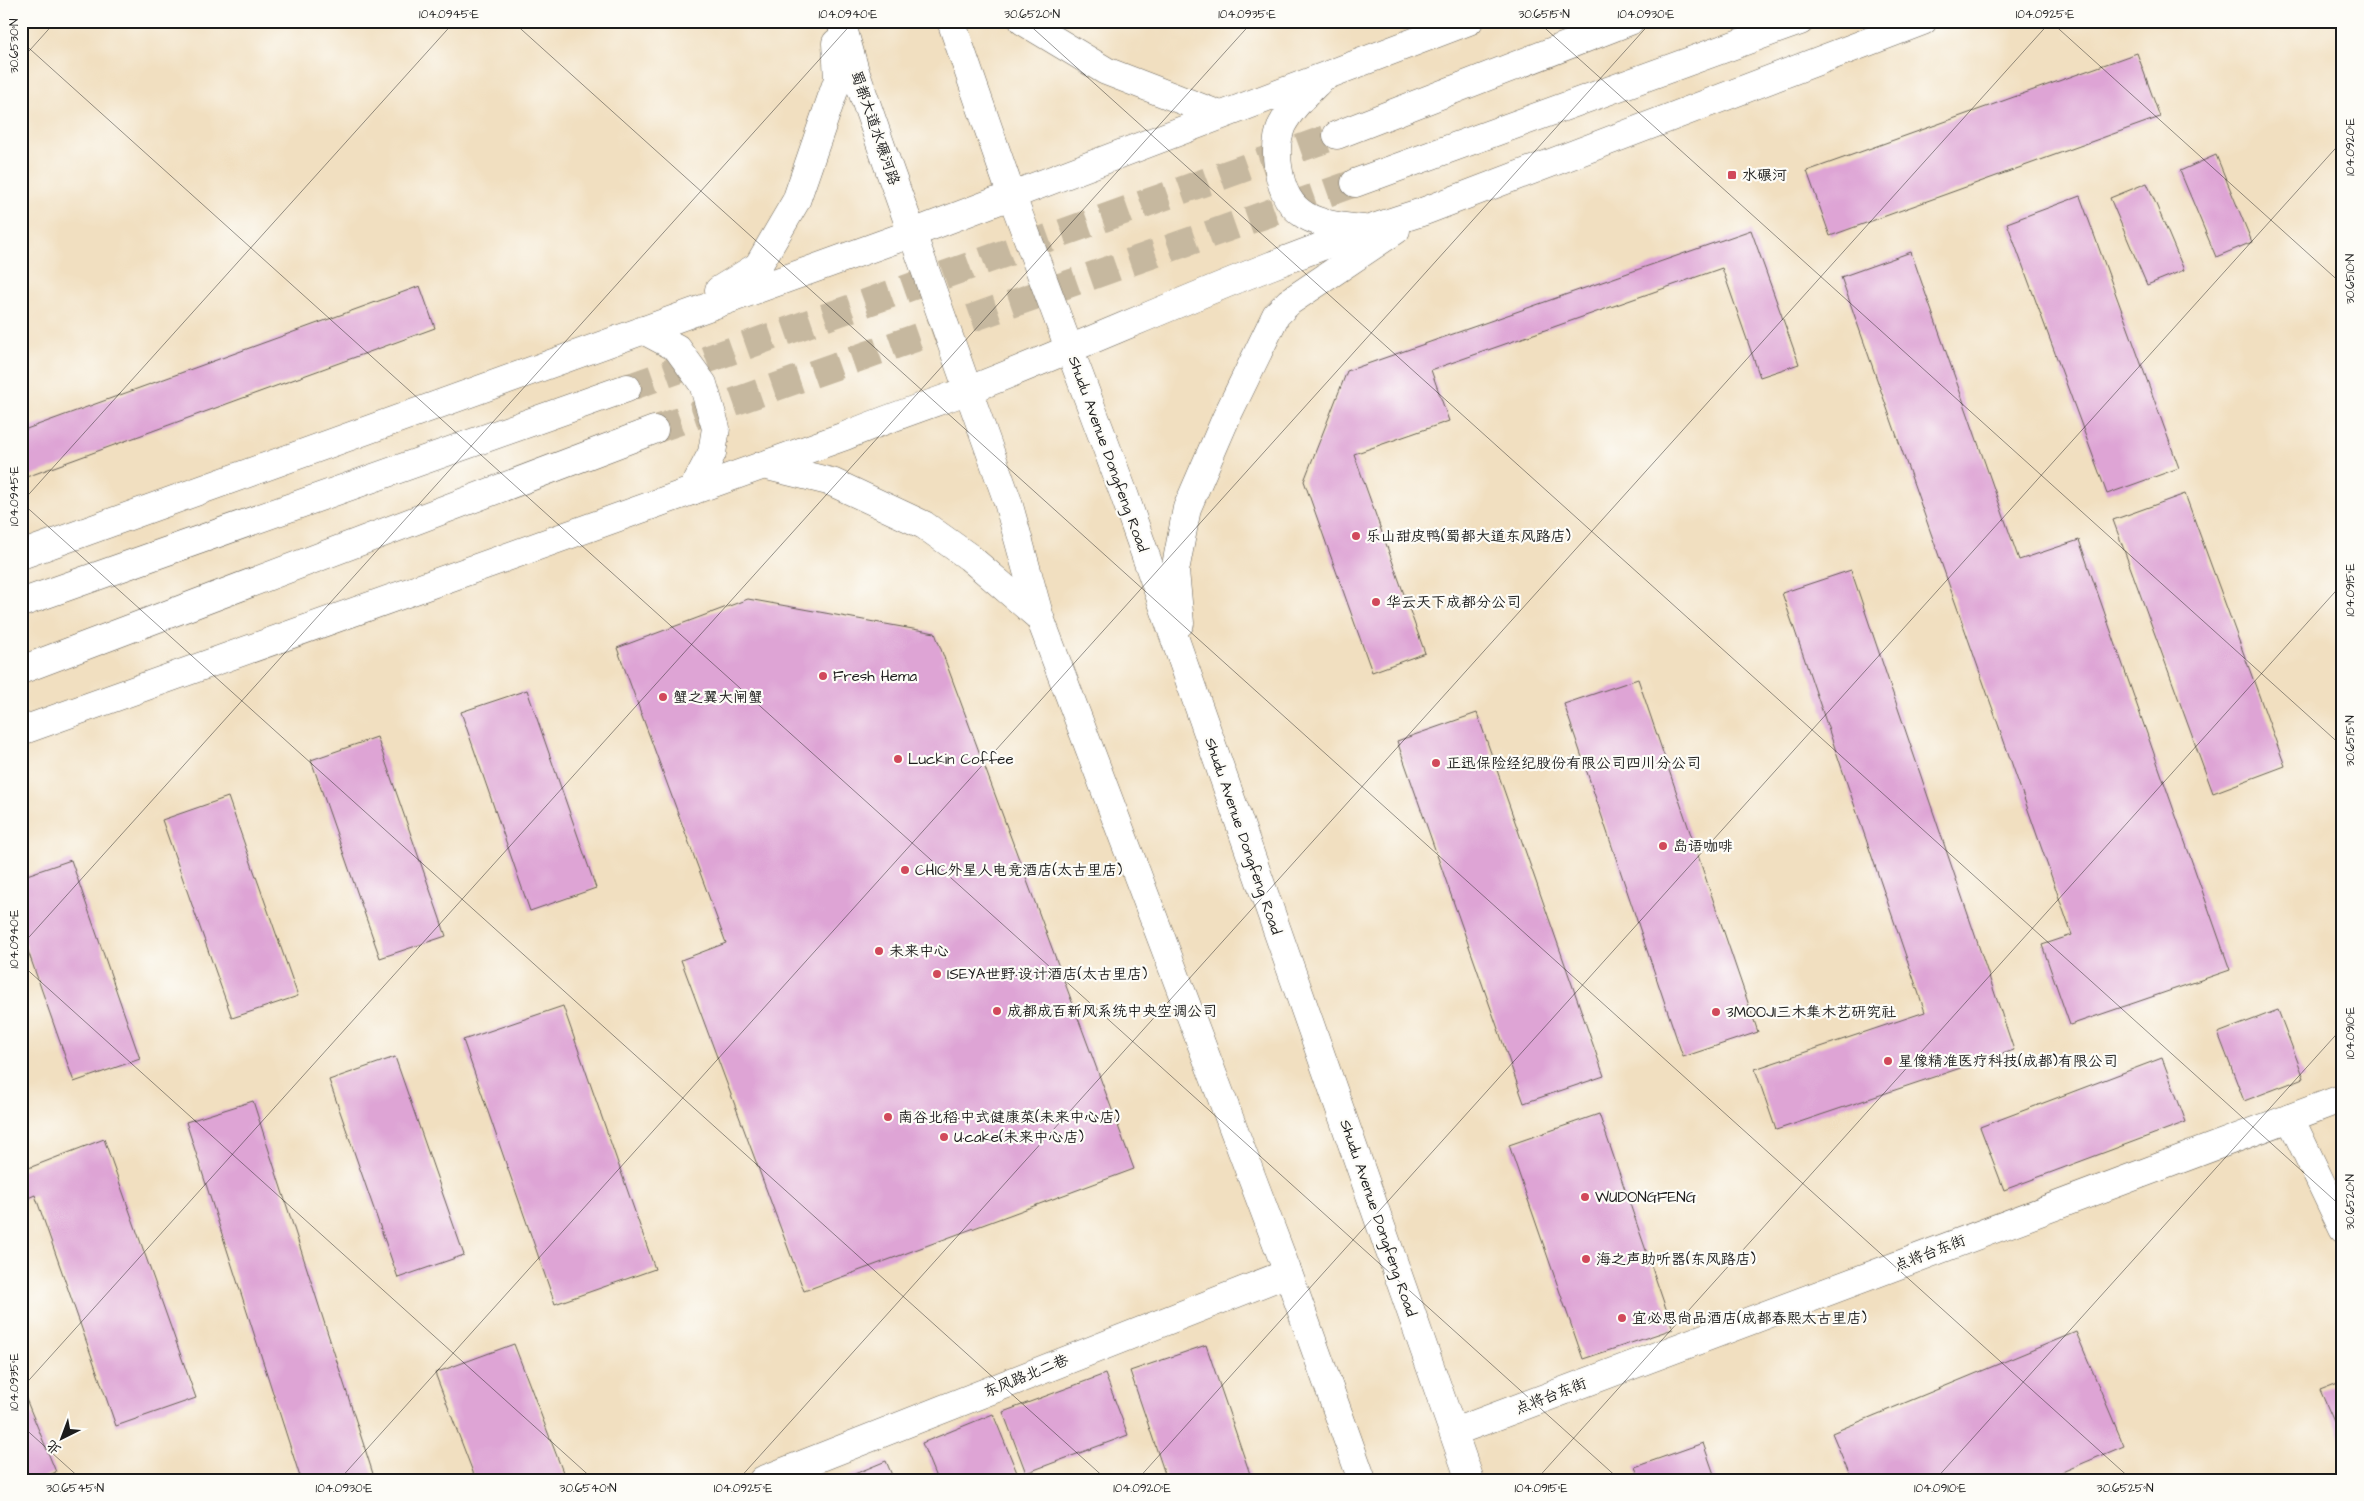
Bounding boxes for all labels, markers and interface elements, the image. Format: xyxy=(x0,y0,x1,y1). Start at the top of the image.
text: 104.0945°E xyxy=(419,6,479,23)
text: 104.0940°E xyxy=(819,6,877,23)
text: 30.6520°N xyxy=(1004,6,1060,23)
text: 104.0935°E xyxy=(1218,6,1276,23)
text: 30.6515°N xyxy=(1518,6,1570,23)
text: 104.0930°E xyxy=(1618,6,1674,23)
text: 104.0925°E xyxy=(2016,6,2074,23)
text: 30.6530°N xyxy=(6,18,23,74)
street label: 蜀都大道水碾河路 xyxy=(846,68,904,188)
text: 104.0920°E xyxy=(2342,118,2359,176)
place label: 水碾河 xyxy=(1742,165,1787,186)
marker: 水碾河 xyxy=(1726,169,1738,181)
text: 30.6510°N xyxy=(2342,253,2359,304)
street label: Shudu Avenue Dongfeng Road xyxy=(1062,353,1153,555)
text: 104.0945°E xyxy=(6,466,23,526)
place label: 乐山甜皮鸭(蜀都大道东风路店) xyxy=(1366,526,1571,547)
marker: 乐山甜皮鸭(蜀都大道东风路店) xyxy=(1350,530,1362,542)
text: 104.0915°E xyxy=(2342,563,2359,617)
place label: 华云天下成都分公司 xyxy=(1386,592,1521,613)
marker: 华云天下成都分公司 xyxy=(1370,596,1382,608)
place label: Fresh Hema xyxy=(833,666,918,687)
marker: Fresh Hema xyxy=(817,670,829,682)
place label: 蟹之翼大闸蟹 xyxy=(673,687,763,708)
marker: 蟹之翼大闸蟹 xyxy=(657,691,669,703)
text: 30.6515°N xyxy=(2342,715,2359,767)
street label: Shudu Avenue Dongfeng Road xyxy=(1198,735,1287,938)
place label: Luckin Coffee xyxy=(908,749,1014,770)
marker: Luckin Coffee xyxy=(892,753,904,765)
place label: 正迅保险经纪股份有限公司四川分公司 xyxy=(1446,753,1701,774)
marker: 正迅保险经纪股份有限公司四川分公司 xyxy=(1430,757,1442,769)
place label: 岛语咖啡 xyxy=(1673,836,1733,857)
marker: 岛语咖啡 xyxy=(1657,840,1669,852)
place label: CHIC外星人电竞酒店(太古里店) xyxy=(915,860,1122,881)
marker: CHIC外星人电竞酒店(太古里店) xyxy=(899,864,911,876)
text: 104.0940°E xyxy=(6,910,23,968)
place label: 未来中心 xyxy=(889,941,949,962)
marker: 未来中心 xyxy=(873,945,885,957)
place label: ISEYA世野·设计酒店(太古里店) xyxy=(947,964,1147,985)
marker: ISEYA世野·设计酒店(太古里店) xyxy=(931,968,943,980)
place label: 成都成百新风系统中央空调公司 xyxy=(1007,1001,1217,1022)
place label: 3MOOJI三木集木艺研究社 xyxy=(1726,1002,1896,1023)
marker: 成都成百新风系统中央空调公司 xyxy=(991,1005,1003,1017)
marker: 3MOOJI三木集木艺研究社 xyxy=(1710,1006,1722,1018)
text: 104.0910°E xyxy=(2342,1007,2359,1059)
place label: 星像精准医疗科技(成都)有限公司 xyxy=(1898,1051,2118,1072)
marker: 星像精准医疗科技(成都)有限公司 xyxy=(1882,1055,1894,1067)
place label: 南谷北稻·中式健康菜(未来中心店) xyxy=(898,1107,1120,1128)
marker: 南谷北稻·中式健康菜(未来中心店) xyxy=(882,1111,894,1123)
street label: Shudu Avenue Dongfeng Road xyxy=(1333,1117,1422,1320)
place label: U·cake(未来中心店) xyxy=(954,1127,1084,1148)
marker: U·cake(未来中心店) xyxy=(938,1131,950,1143)
text: 30.6520°N xyxy=(2342,1174,2359,1230)
place label: WUDONGFENG xyxy=(1595,1187,1697,1208)
marker: WUDONGFENG xyxy=(1579,1191,1591,1203)
street label: 点将台东街 xyxy=(1891,1230,1969,1276)
place label: 海之声助听器(东风路店) xyxy=(1596,1249,1756,1270)
marker: 海之声助听器(东风路店) xyxy=(1580,1253,1592,1265)
place label: 宜必思尚品酒店(成都春熙太古里店) xyxy=(1632,1308,1867,1329)
marker: 宜必思尚品酒店(成都春熙太古里店) xyxy=(1616,1312,1628,1324)
street label: 东风路北二巷 xyxy=(980,1349,1072,1403)
text: 104.0935°E xyxy=(6,1353,23,1411)
street label: 点将台东街 xyxy=(1512,1373,1590,1419)
north arrow xyxy=(38,1414,88,1464)
text: 北 xyxy=(42,1435,66,1459)
text: 30.6545°N xyxy=(46,1480,105,1497)
text: 104.0930°E xyxy=(316,1480,372,1497)
text: 30.6540°N xyxy=(559,1480,617,1497)
text: 104.0925°E xyxy=(714,1480,772,1497)
text: 104.0920°E xyxy=(1113,1480,1171,1497)
text: 104.0915°E xyxy=(1514,1480,1568,1497)
text: 104.0910°E xyxy=(1914,1480,1966,1497)
text: 30.6525°N xyxy=(2097,1480,2154,1497)

